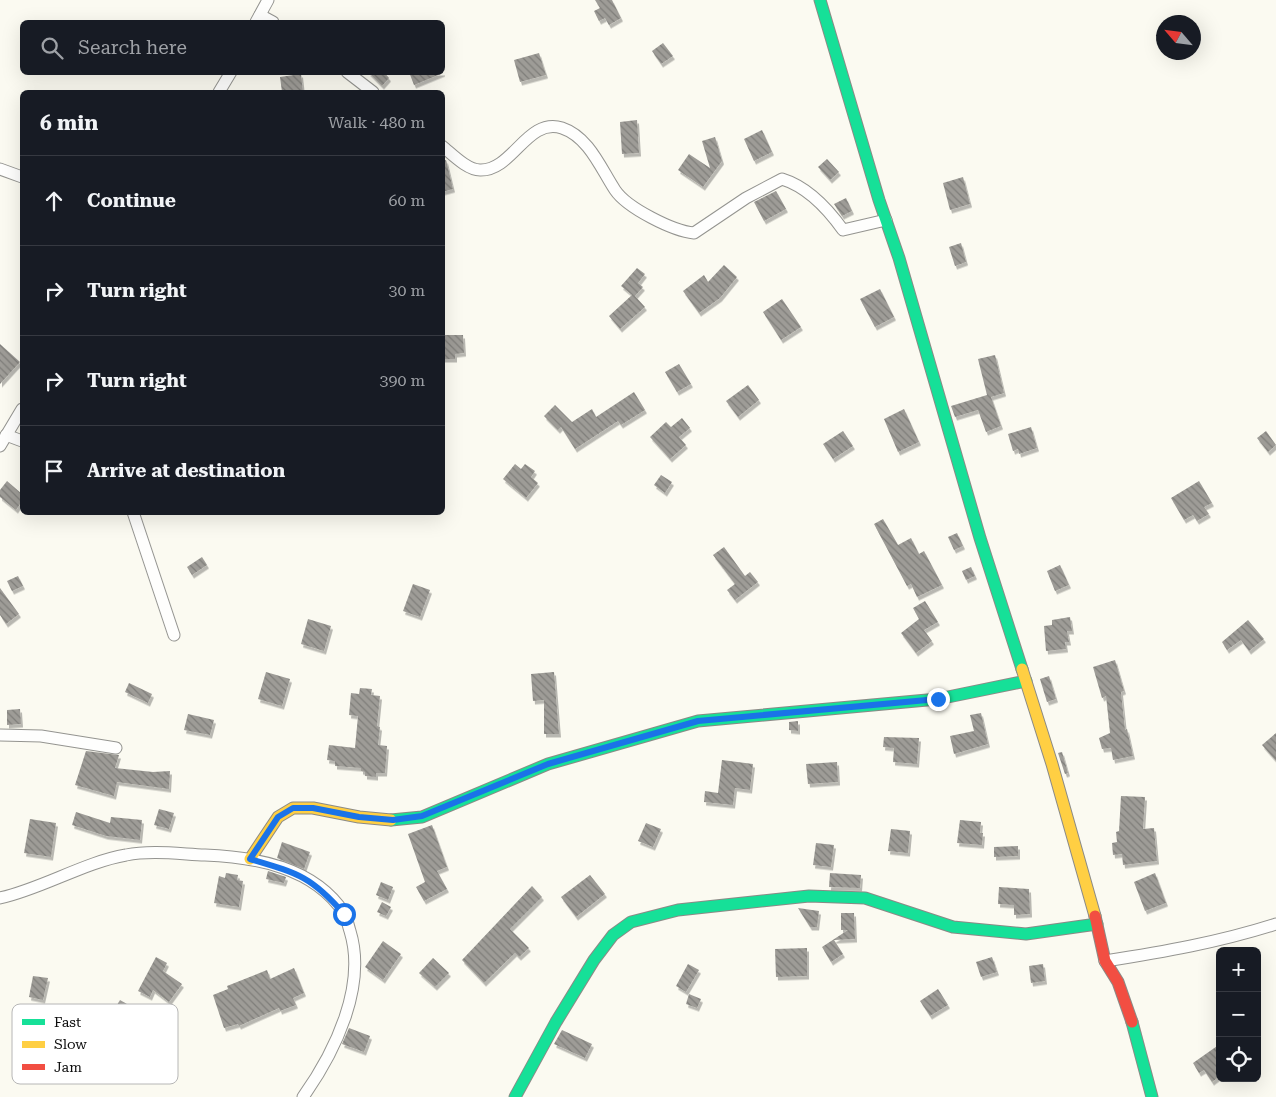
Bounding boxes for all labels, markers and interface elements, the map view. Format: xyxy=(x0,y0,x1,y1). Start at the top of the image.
north arrow xyxy=(1156,15,1201,60)
search box xyxy=(20,20,445,75)
icon: search xyxy=(38,34,66,62)
text: Search here xyxy=(78,36,187,59)
text: 6 min xyxy=(40,111,98,135)
text: Walk · 480 m xyxy=(328,113,425,132)
icon: ahead xyxy=(40,187,68,215)
text: Continue xyxy=(87,189,176,212)
text: 60 m xyxy=(388,191,425,210)
icon: right xyxy=(40,277,68,305)
text: Turn right xyxy=(87,279,187,302)
text: 30 m xyxy=(388,281,425,300)
icon: right xyxy=(40,367,68,395)
text: Turn right xyxy=(87,369,187,392)
text: 390 m xyxy=(379,371,425,390)
icon: arrive xyxy=(40,457,68,485)
text: Arrive at destination xyxy=(87,459,285,482)
route end xyxy=(927,688,950,711)
route start xyxy=(333,903,356,926)
map controls xyxy=(1216,947,1261,1082)
button: + xyxy=(1216,947,1261,992)
button: − xyxy=(1216,992,1261,1037)
legend xyxy=(12,1004,178,1084)
text: Fast xyxy=(54,1014,81,1030)
text: Slow xyxy=(54,1036,87,1052)
button: locate xyxy=(1216,1037,1261,1082)
text: Jam xyxy=(54,1059,82,1075)

